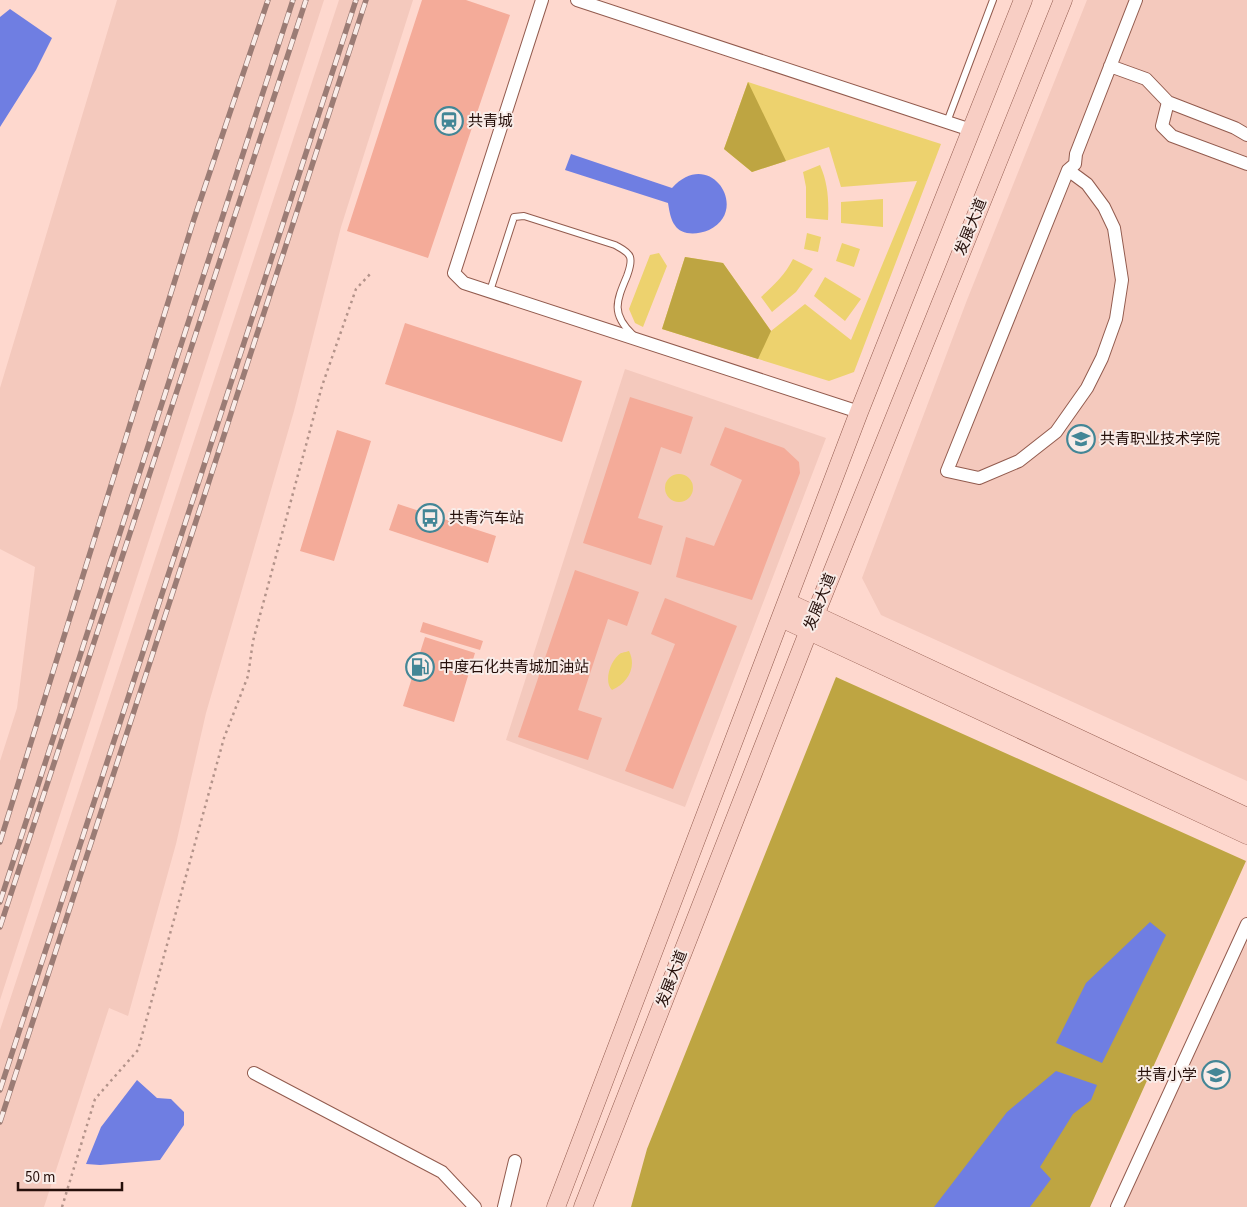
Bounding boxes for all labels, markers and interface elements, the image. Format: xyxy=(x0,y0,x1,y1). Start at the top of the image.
station icon: 共青城 xyxy=(434,106,464,136)
place label: 共青城 xyxy=(468,111,513,132)
street label: 发展大道 xyxy=(950,195,992,259)
school or university icon: 共青职业技术学院 xyxy=(1066,424,1096,454)
place label: 共青职业技术学院 xyxy=(1100,429,1220,450)
bus stop icon: 共青汽车站 xyxy=(415,503,445,533)
place label: 共青汽车站 xyxy=(449,508,524,529)
street label: 发展大道 xyxy=(799,570,841,634)
fuel station icon: 中度石化共青城加油站 xyxy=(405,652,435,682)
place label: 中度石化共青城加油站 xyxy=(439,657,589,678)
street label: 发展大道 xyxy=(651,947,693,1011)
school or university icon: 共青小学 xyxy=(1201,1060,1231,1090)
place label: 共青小学 xyxy=(1137,1065,1197,1086)
scale bar xyxy=(18,1160,121,1192)
text: 50 m xyxy=(25,1167,55,1188)

